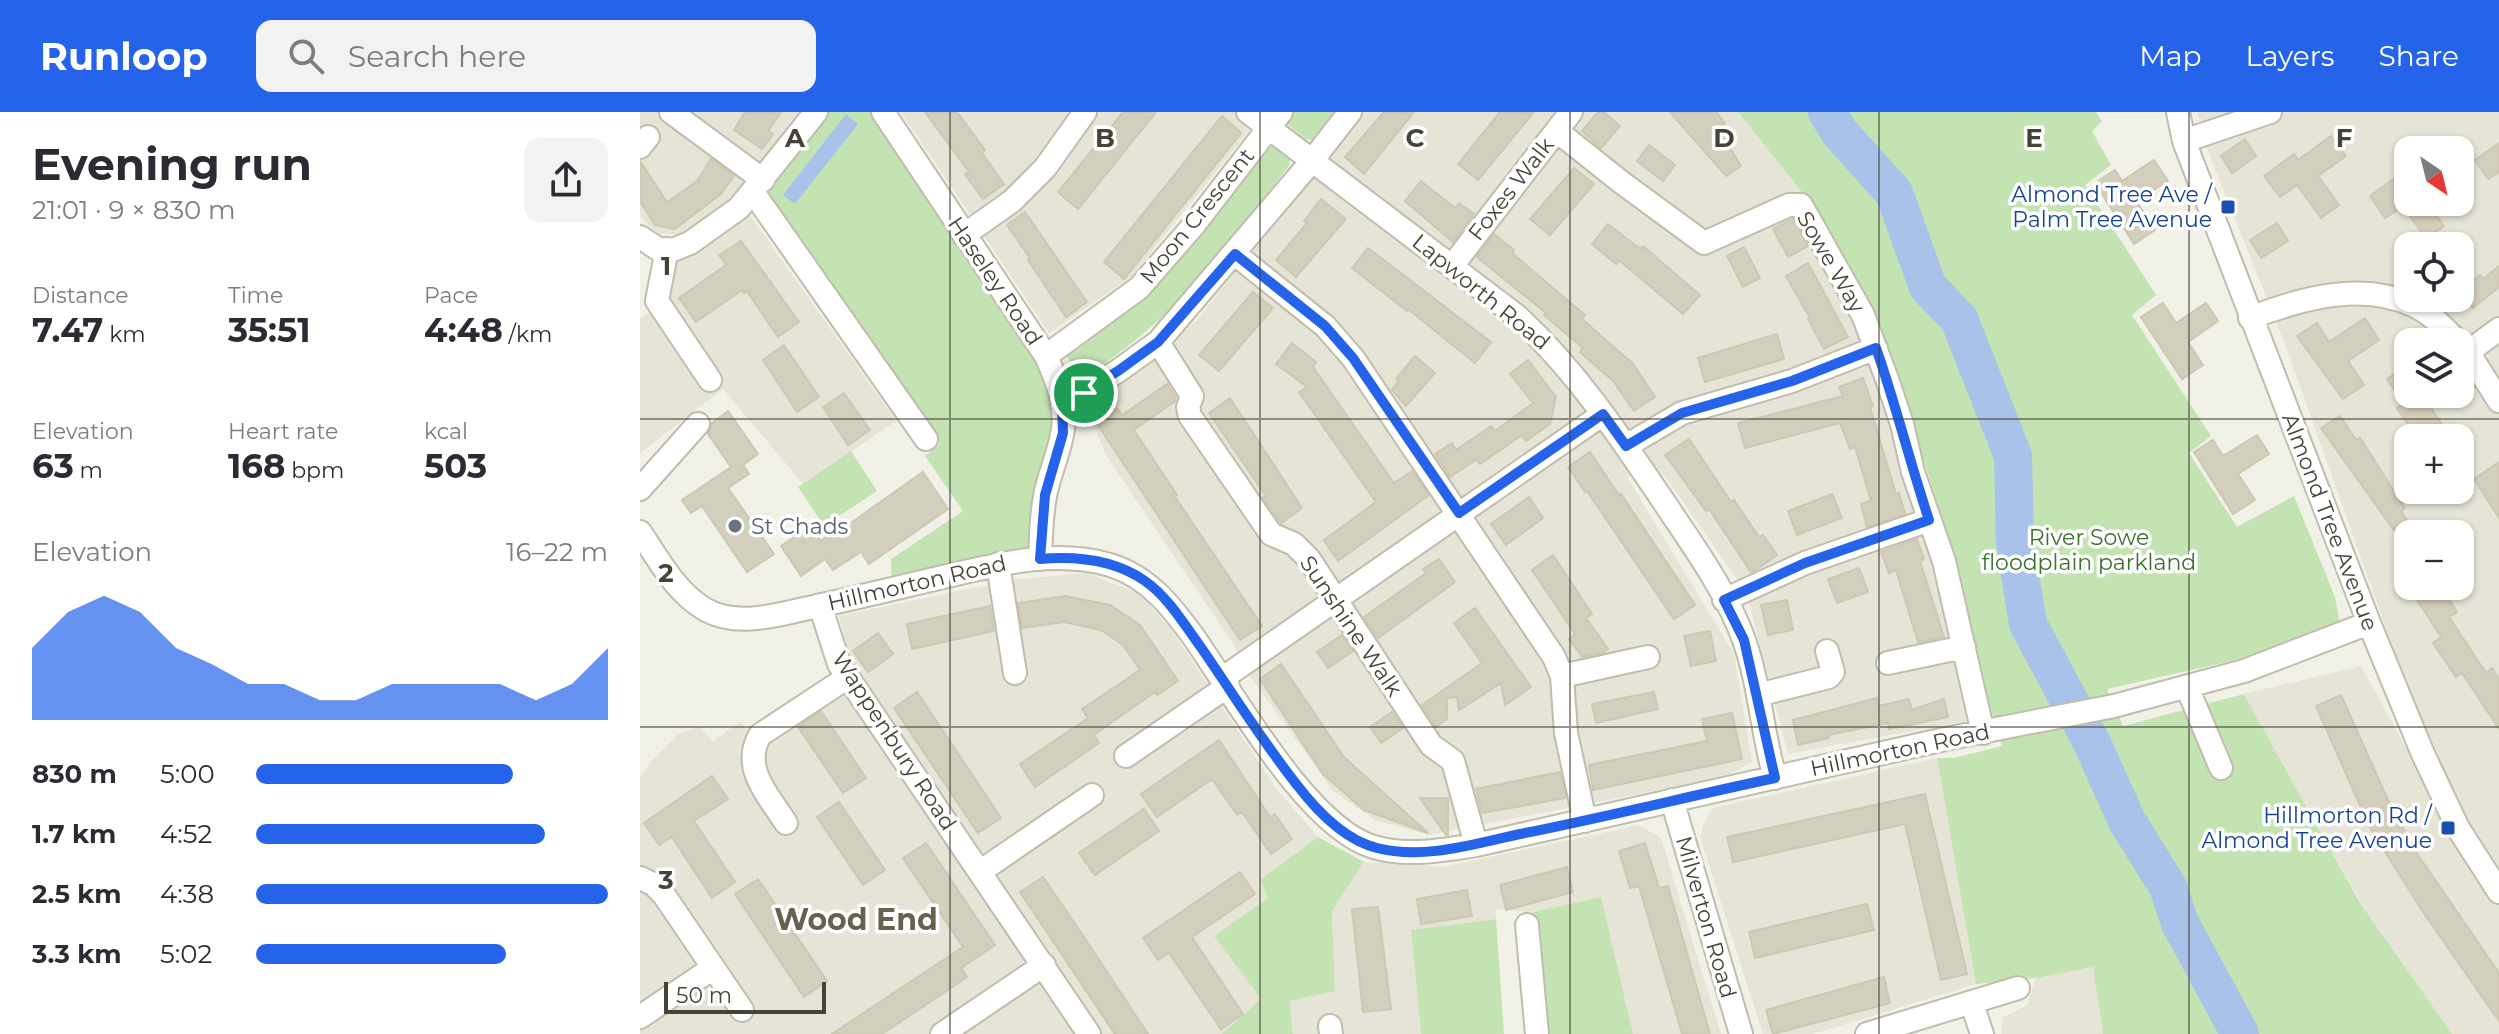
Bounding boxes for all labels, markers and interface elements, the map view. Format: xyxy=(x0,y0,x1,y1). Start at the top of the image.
search box xyxy=(256,20,816,92)
text: Runloop xyxy=(40,33,208,80)
icon: search xyxy=(284,34,328,78)
text: Search here xyxy=(348,38,526,75)
text: Map xyxy=(2139,39,2202,73)
text: Layers xyxy=(2246,39,2335,73)
text: Share xyxy=(2379,39,2459,73)
text: A xyxy=(784,122,806,154)
text: B xyxy=(1095,122,1115,154)
text: C xyxy=(1406,122,1425,154)
text: D xyxy=(1713,122,1735,154)
text: E xyxy=(2025,122,2043,154)
text: F xyxy=(2336,122,2352,154)
street label: Foxes Walk xyxy=(1462,131,1560,246)
north arrow xyxy=(2394,136,2474,216)
map controls xyxy=(2394,136,2474,600)
text: Evening run xyxy=(32,137,312,191)
button: share xyxy=(524,138,608,222)
street label: Moon Crescent xyxy=(1134,143,1260,289)
place label: Almond Tree Ave / Palm Tree Avenue xyxy=(2011,181,2214,233)
text: 21:01 · 9 × 830 m xyxy=(32,194,236,226)
marker: Almond Tree Ave / Palm Tree Avenue xyxy=(2219,198,2237,216)
street label: Sowe Way xyxy=(1791,206,1871,318)
street label: Haseley Road xyxy=(942,212,1048,350)
street label: Lapworth Road xyxy=(1407,228,1555,356)
button: locate xyxy=(2394,232,2474,312)
text: 1 xyxy=(661,250,671,282)
text: Distance xyxy=(32,282,129,309)
text: Time xyxy=(228,282,283,309)
text: Pace xyxy=(424,282,478,309)
text: 7.47 xyxy=(32,309,103,351)
text: 35:51 xyxy=(228,309,310,351)
text: 4:48 xyxy=(424,309,503,351)
text: km xyxy=(103,321,146,348)
text: /km xyxy=(503,321,552,348)
button: layers xyxy=(2394,328,2474,408)
pin xyxy=(1050,359,1118,427)
icon: arrive xyxy=(1062,371,1106,415)
street label: Almond Tree Avenue xyxy=(2276,410,2384,634)
text: Elevation xyxy=(32,418,134,445)
text: Heart rate xyxy=(228,418,338,445)
text: kcal xyxy=(424,418,468,445)
button: + xyxy=(2394,424,2474,504)
text: 63 xyxy=(32,445,74,487)
text: 168 xyxy=(228,445,285,487)
text: 503 xyxy=(424,445,487,487)
text: m xyxy=(74,457,103,484)
text: bpm xyxy=(285,457,344,484)
place label: St Chads xyxy=(751,513,849,540)
marker: St Chads xyxy=(726,517,744,535)
button: − xyxy=(2394,520,2474,600)
park label: River Sowe floodplain parkland xyxy=(1982,524,2196,576)
text: Elevation xyxy=(32,536,152,568)
text: 16–22 m xyxy=(506,536,608,568)
street label: Hillmorton Road xyxy=(825,549,1009,617)
street label: Sunshine Walk xyxy=(1294,550,1408,702)
text: 2 xyxy=(658,557,674,589)
street label: Wappenbury Road xyxy=(826,647,962,835)
street label: Hillmorton Road xyxy=(1808,718,1992,782)
text: 830 m xyxy=(32,758,117,790)
text: 5:00 xyxy=(160,758,215,790)
place label: Hillmorton Rd / Almond Tree Avenue xyxy=(2201,802,2434,854)
text: 1.7 km xyxy=(32,818,116,850)
text: 4:52 xyxy=(160,818,212,850)
marker: Hillmorton Rd / Almond Tree Avenue xyxy=(2439,819,2457,837)
street label: Milverton Road xyxy=(1670,833,1742,1001)
text: 3 xyxy=(657,864,674,896)
text: 2.5 km xyxy=(32,878,121,910)
text: 4:38 xyxy=(160,878,214,910)
district label: Wood End xyxy=(774,901,938,938)
text: 3.3 km xyxy=(32,938,121,970)
text: 5:02 xyxy=(160,938,212,970)
scale bar xyxy=(664,978,826,1014)
text: 50 m xyxy=(676,982,732,1009)

